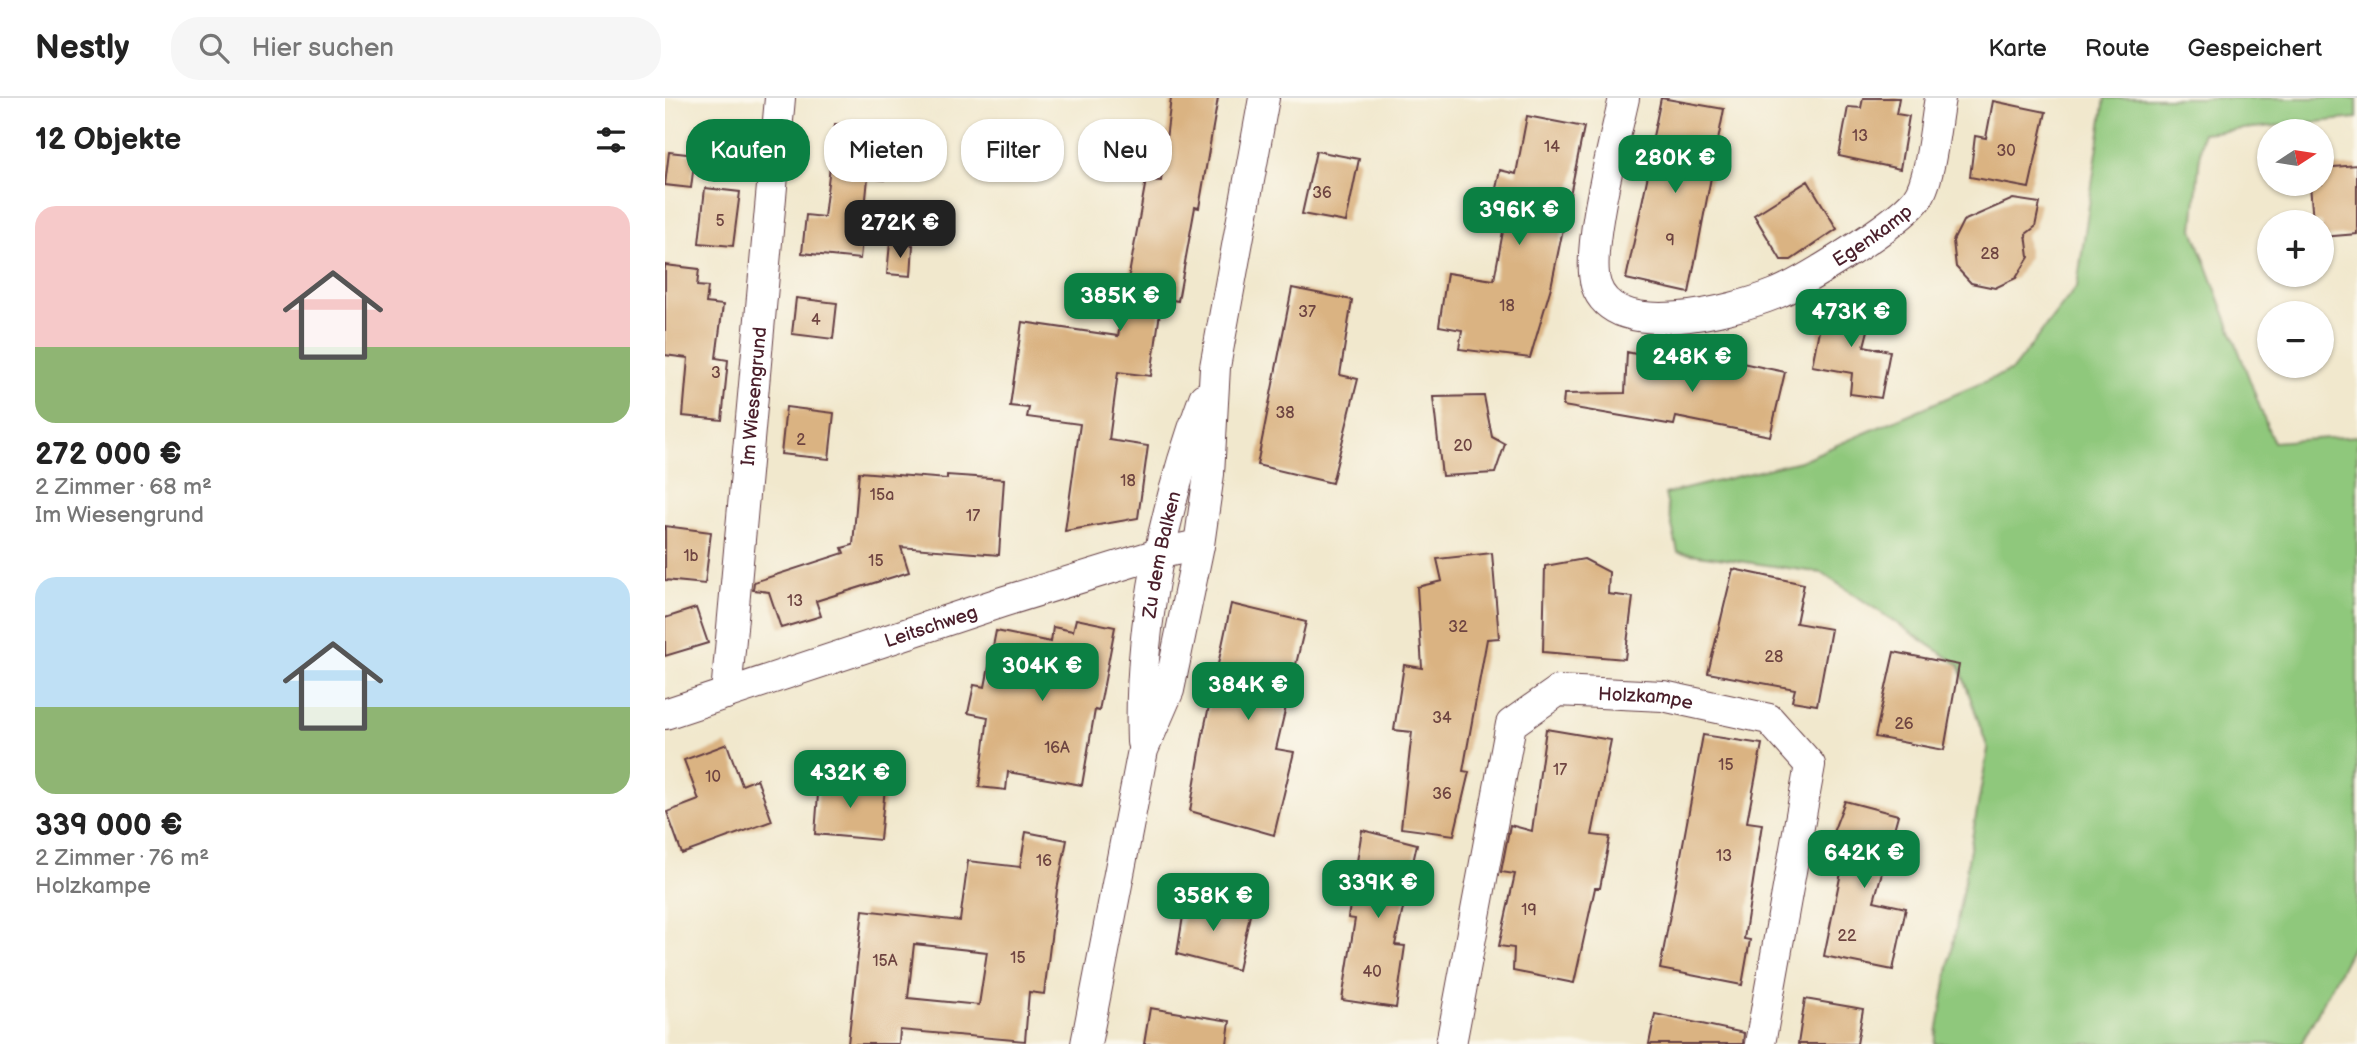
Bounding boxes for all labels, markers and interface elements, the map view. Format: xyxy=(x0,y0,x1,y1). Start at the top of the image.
search box xyxy=(171,17,661,80)
text: Nestly xyxy=(35,28,129,68)
icon: search xyxy=(195,29,233,67)
text: Hier suchen xyxy=(251,33,394,64)
text: Karte xyxy=(1988,34,2047,63)
text: Route xyxy=(2085,34,2150,63)
text: Gespeichert xyxy=(2188,34,2322,63)
chip: Kaufen xyxy=(686,119,810,182)
chip: Mieten xyxy=(824,119,947,182)
chip: Filter xyxy=(961,119,1064,182)
chip: Neu xyxy=(1078,119,1172,182)
north arrow xyxy=(2257,119,2335,196)
map controls xyxy=(2257,119,2334,378)
icon: filters xyxy=(592,121,630,159)
text: 12 Objekte xyxy=(35,122,181,158)
house number: 13 xyxy=(1852,127,1868,146)
pin: 280K € xyxy=(1618,136,1732,195)
house number: 14 xyxy=(1544,138,1560,157)
house number: 30 xyxy=(1996,142,2016,161)
text: 280K € xyxy=(1634,144,1716,172)
house number: 36 xyxy=(1312,184,1332,203)
pin: 396K € xyxy=(1462,188,1576,247)
text: 396K € xyxy=(1479,196,1559,224)
pin: 272K € xyxy=(843,200,957,260)
street label: Egenkamp xyxy=(1829,200,1917,272)
text: 272K € xyxy=(861,209,939,237)
button: + xyxy=(2257,210,2334,287)
house number: 5 xyxy=(715,212,725,231)
house number: 9 xyxy=(1665,231,1675,250)
house number: 28 xyxy=(1981,245,1999,264)
icon: home xyxy=(270,252,396,378)
pin: 385K € xyxy=(1063,274,1177,333)
text: 385K € xyxy=(1080,282,1160,310)
pin: 473K € xyxy=(1794,289,1908,349)
house number: 18 xyxy=(1499,297,1515,316)
text: 473K € xyxy=(1812,298,1890,326)
button: − xyxy=(2257,301,2334,378)
house number: 37 xyxy=(1298,303,1316,322)
house number: 4 xyxy=(811,311,821,330)
street label: Im Wiesengrund xyxy=(737,326,772,467)
pin: 248K € xyxy=(1635,334,1749,394)
text: 248K € xyxy=(1652,343,1732,371)
house number: 3 xyxy=(711,364,721,383)
house number: 38 xyxy=(1275,404,1295,423)
house number: 2 xyxy=(796,431,806,450)
text: 272 000 € xyxy=(35,437,182,473)
house number: 20 xyxy=(1454,437,1472,456)
house number: 18 xyxy=(1120,472,1136,491)
text: 2 Zimmer · 68 m² xyxy=(35,473,212,501)
house number: 15a xyxy=(870,486,894,505)
street label: Zu dem Balken xyxy=(1138,489,1187,621)
text: Im Wiesengrund xyxy=(35,501,204,529)
house number: 17 xyxy=(966,507,980,526)
house number: 1b xyxy=(683,547,699,566)
house number: 15 xyxy=(868,552,884,571)
house number: 13 xyxy=(787,592,803,611)
street label: Leitschweg xyxy=(882,601,981,653)
house number: 32 xyxy=(1448,618,1468,637)
icon: home xyxy=(270,623,396,749)
pin: 304K € xyxy=(985,644,1099,703)
house number: 28 xyxy=(1765,648,1783,667)
text: 304K € xyxy=(1002,652,1082,680)
pin: 384K € xyxy=(1191,662,1305,722)
text: 384K € xyxy=(1208,671,1288,699)
street label: Holzkampe xyxy=(1597,683,1695,715)
house number: 34 xyxy=(1432,709,1452,728)
house number: 26 xyxy=(1894,715,1914,734)
house number: 16A xyxy=(1044,739,1070,758)
pin: 432K € xyxy=(793,750,907,810)
house number: 15 xyxy=(1718,756,1734,775)
text: 432K € xyxy=(810,759,890,787)
house number: 17 xyxy=(1553,761,1567,780)
house number: 10 xyxy=(705,768,721,787)
house number: 36 xyxy=(1432,785,1452,804)
text: 339 000 € xyxy=(35,808,183,844)
pin: 642K € xyxy=(1807,830,1921,890)
text: 642K € xyxy=(1824,839,1904,867)
text: 2 Zimmer · 76 m² xyxy=(35,844,209,872)
house number: 13 xyxy=(1716,847,1732,866)
house number: 16 xyxy=(1036,852,1052,871)
pin: 339K € xyxy=(1321,860,1435,920)
text: 339K € xyxy=(1338,869,1418,897)
text: Holzkampe xyxy=(35,872,151,900)
pin: 358K € xyxy=(1156,874,1270,933)
text: 358K € xyxy=(1173,882,1253,910)
house number: 19 xyxy=(1521,901,1537,920)
house number: 22 xyxy=(1838,927,1857,946)
house number: 15 xyxy=(1010,949,1026,968)
house number: 15A xyxy=(872,952,898,971)
house number: 40 xyxy=(1362,963,1382,982)

